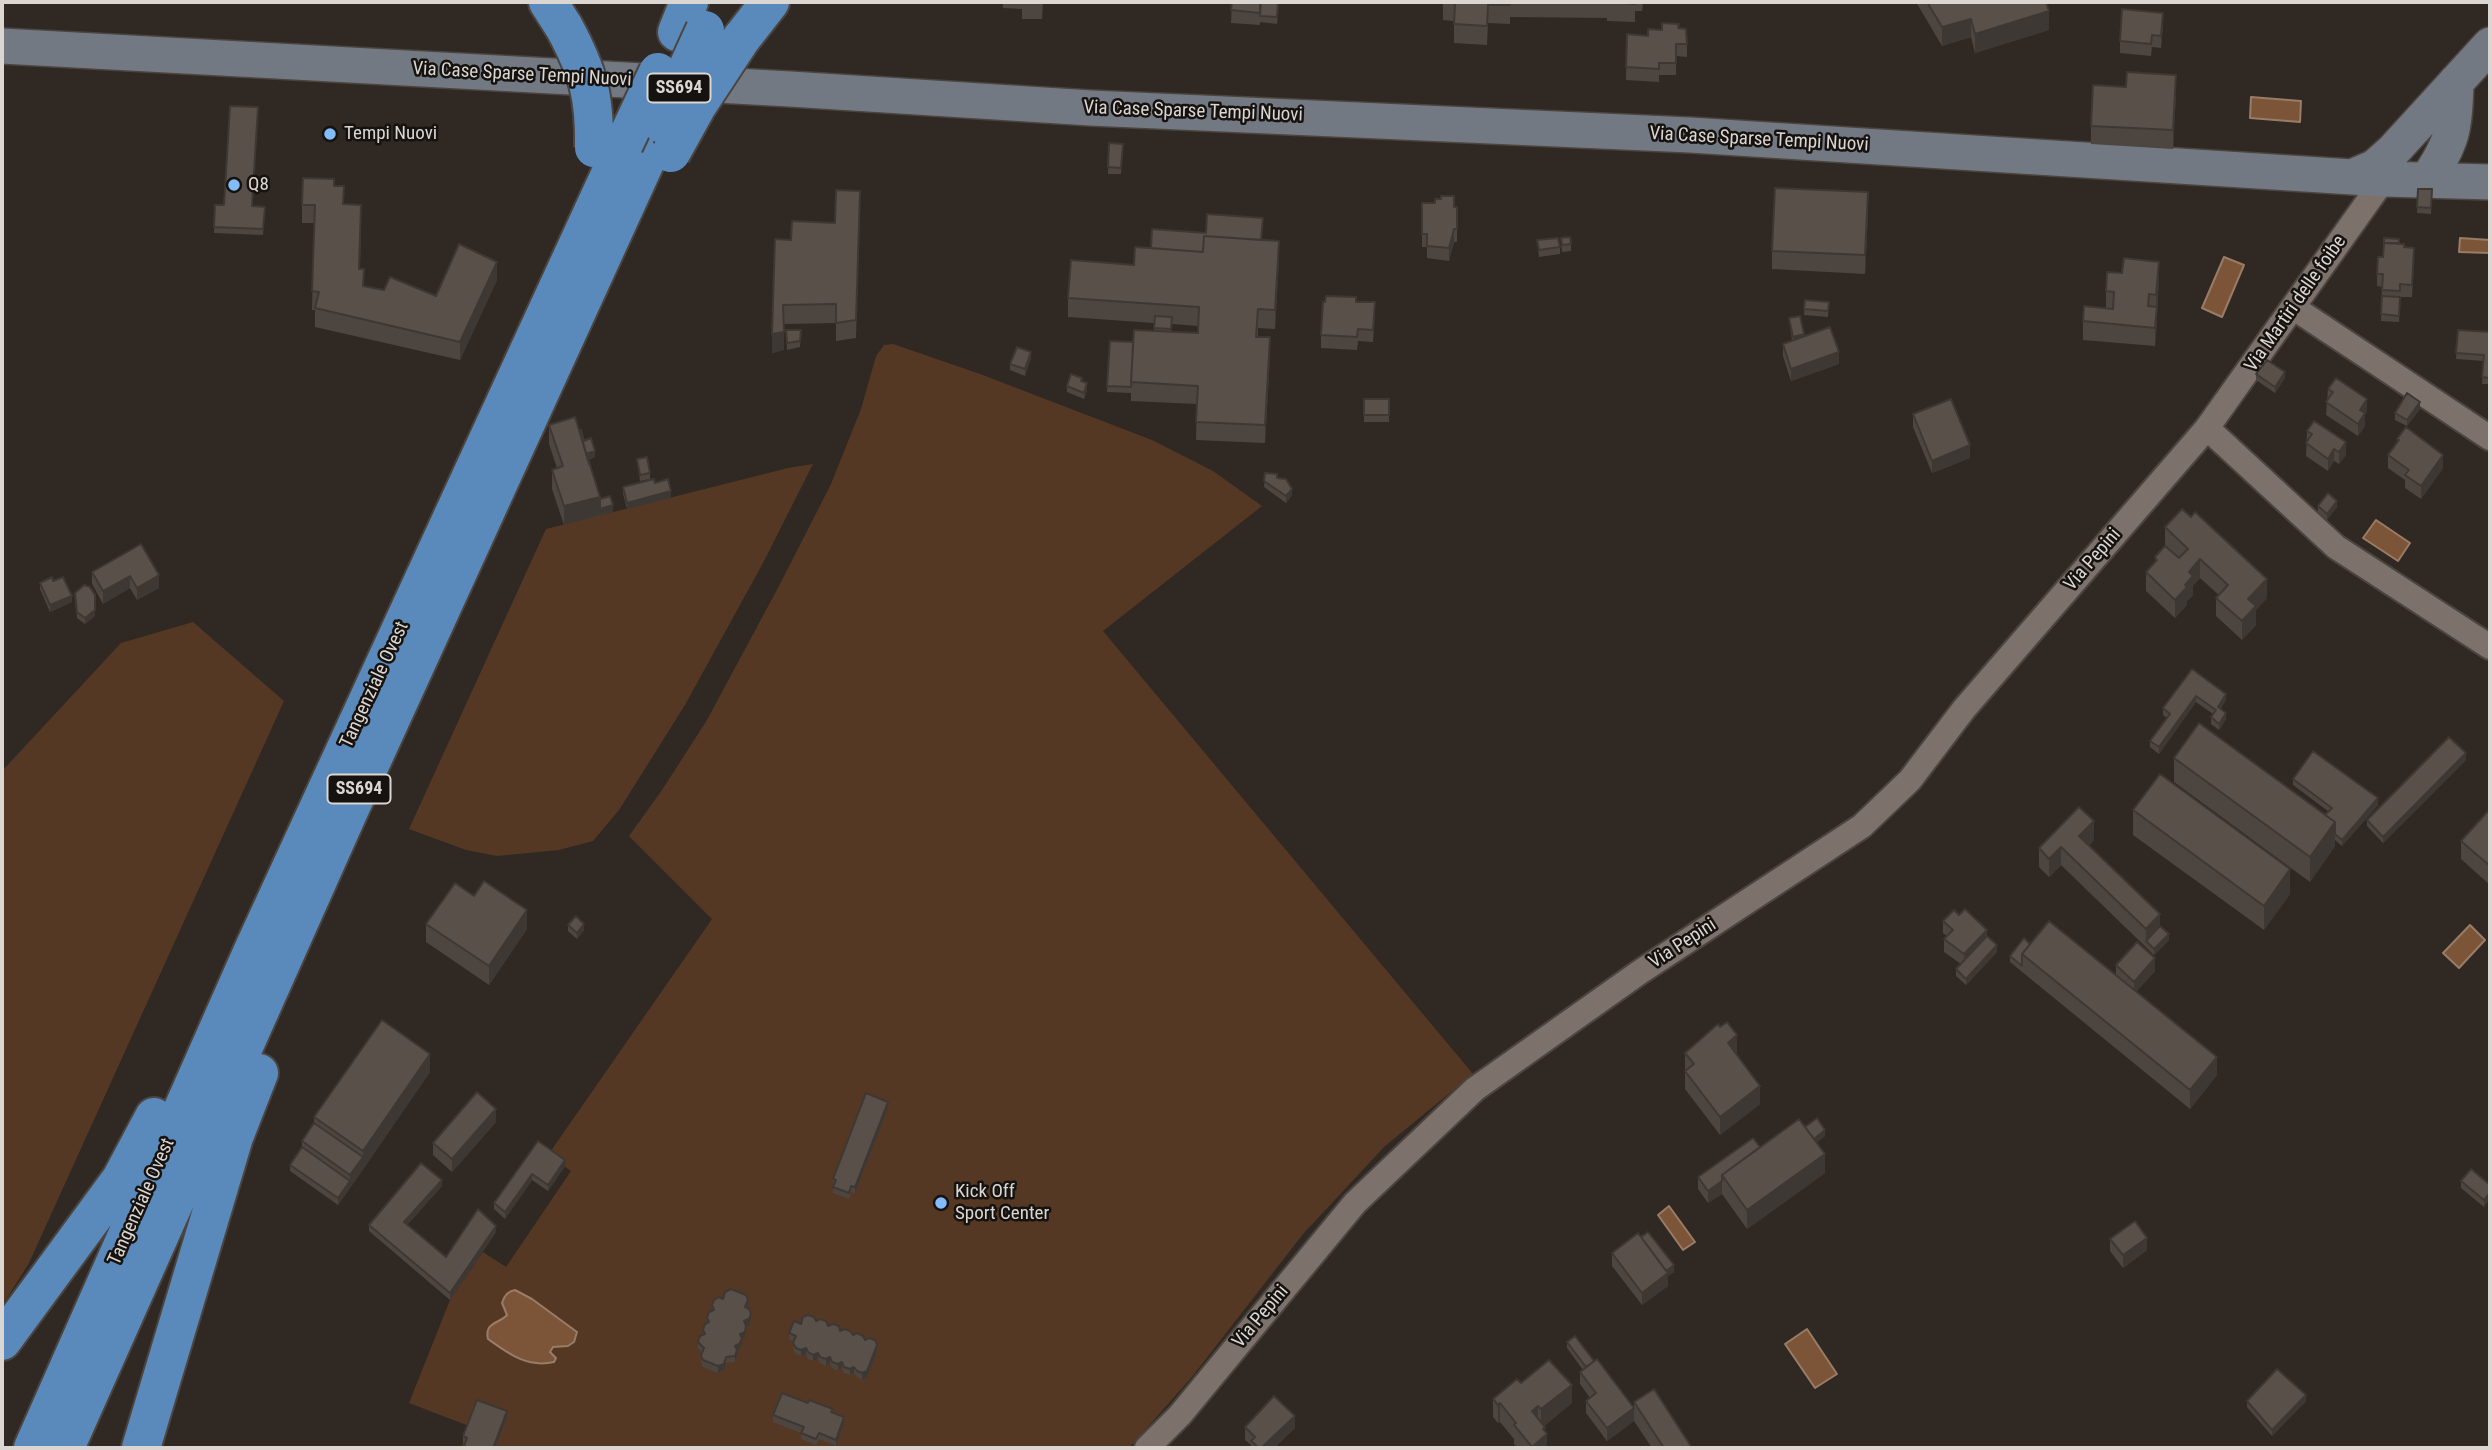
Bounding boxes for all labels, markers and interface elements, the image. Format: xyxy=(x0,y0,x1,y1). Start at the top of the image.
street label: Via Case Sparse Tempi Nuovi xyxy=(412,58,632,92)
road number: SS694 xyxy=(648,74,710,102)
street label: Via Case Sparse Tempi Nuovi xyxy=(1083,97,1303,127)
place label: Tempi Nuovi xyxy=(344,123,437,145)
street label: Via Case Sparse Tempi Nuovi xyxy=(1649,123,1869,157)
marker: Tempi Nuovi xyxy=(322,126,338,142)
place label: Q8 xyxy=(248,174,269,196)
marker: Q8 xyxy=(226,177,242,193)
street label: Via Martiri delle foibe xyxy=(2240,231,2352,377)
street label: Via Pepini xyxy=(2060,524,2126,596)
street label: Tangenziale Ovest xyxy=(336,618,414,752)
road number: SS694 xyxy=(328,774,390,804)
street label: Via Pepini xyxy=(1645,914,1721,974)
street label: Tangenziale Ovest xyxy=(104,1135,180,1269)
place label: Kick Off Sport Center xyxy=(955,1181,1049,1225)
marker: Kick Off Sport Center xyxy=(933,1195,949,1211)
street label: Via Pepini xyxy=(1228,1281,1294,1353)

